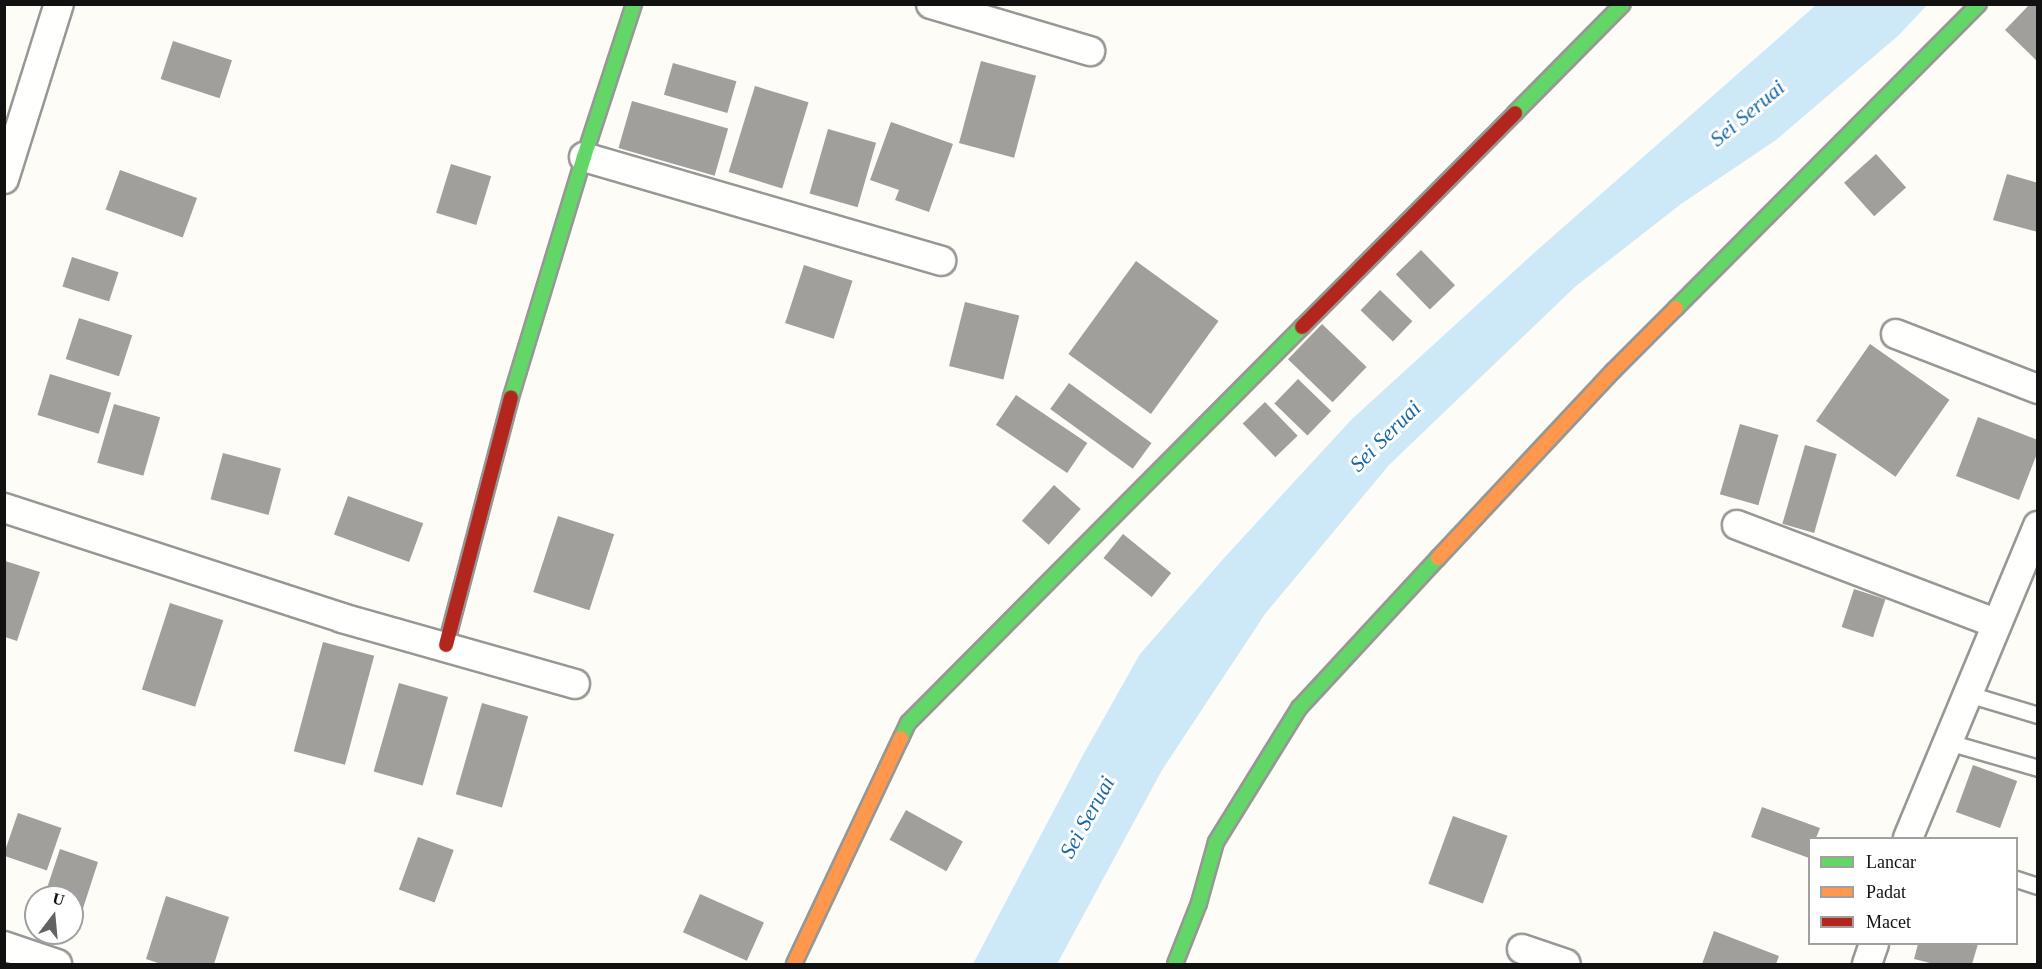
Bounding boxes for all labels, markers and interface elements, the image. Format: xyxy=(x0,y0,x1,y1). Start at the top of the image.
water label: Sei Seruai xyxy=(1704,74,1790,152)
water label: Sei Seruai xyxy=(1344,395,1426,477)
water label: Sei Seruai xyxy=(1054,771,1120,863)
legend xyxy=(1808,837,2018,945)
text: Lancar xyxy=(1866,852,1916,872)
text: Padat xyxy=(1866,882,1906,902)
north arrow xyxy=(24,885,84,945)
text: U xyxy=(51,889,66,909)
text: Macet xyxy=(1866,912,1911,932)

